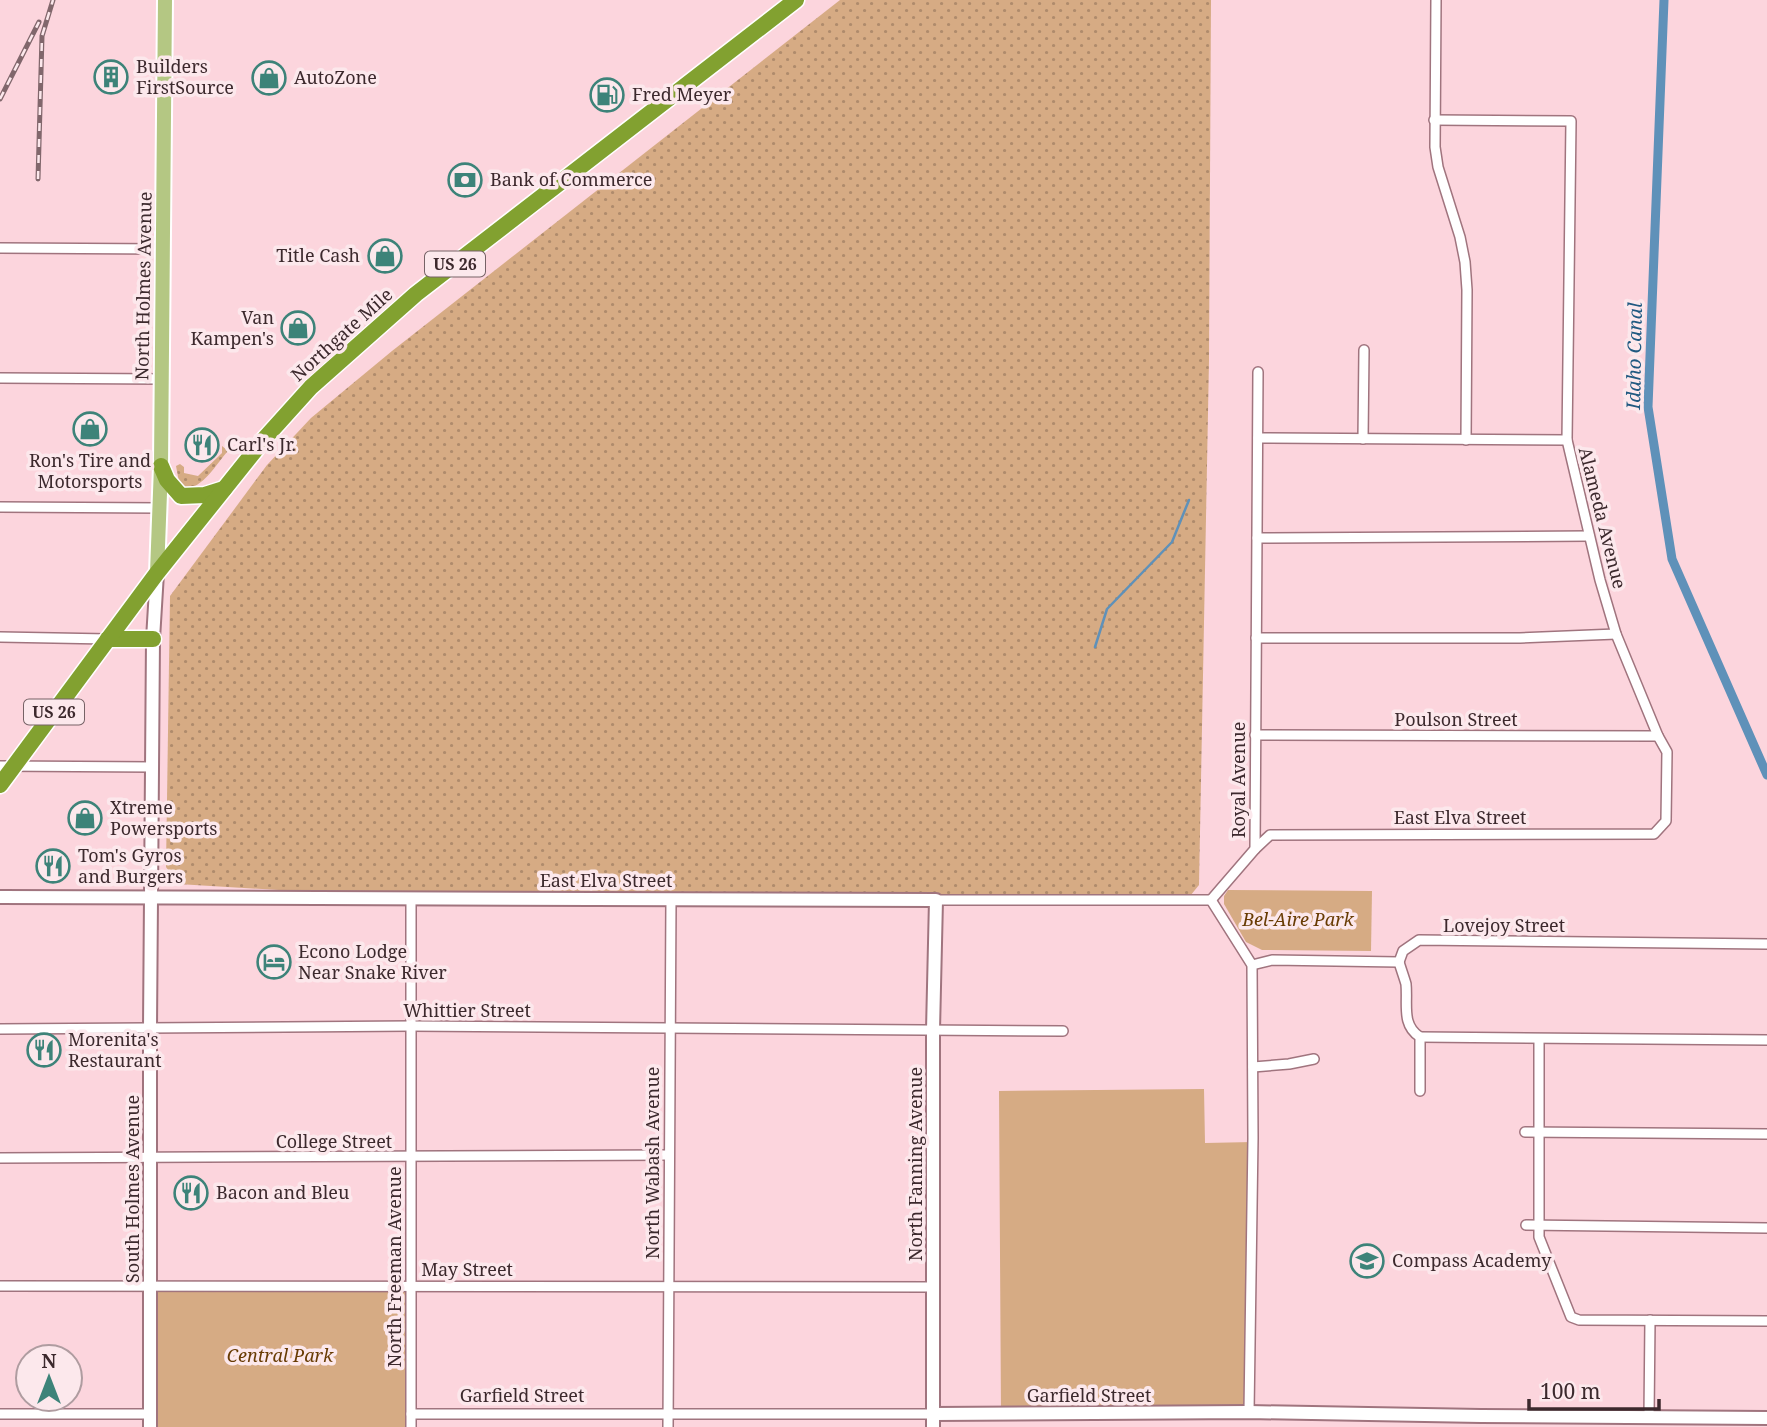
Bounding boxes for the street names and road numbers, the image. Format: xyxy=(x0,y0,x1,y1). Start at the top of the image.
street label: North Holmes Avenue xyxy=(129,191,157,381)
road number: US 26 xyxy=(425,252,485,276)
street label: Northgate Mile xyxy=(285,282,397,386)
street label: Alameda Avenue xyxy=(1574,444,1632,591)
road number: US 26 xyxy=(24,699,84,724)
street label: Poulson Street xyxy=(1394,707,1518,731)
street label: Royal Avenue xyxy=(1226,722,1250,838)
street label: East Elva Street xyxy=(1394,805,1526,829)
street label: East Elva Street xyxy=(540,868,672,892)
street label: Lovejoy Street xyxy=(1443,913,1565,937)
street label: Whittier Street xyxy=(403,998,531,1022)
street label: North Wabash Avenue xyxy=(640,1067,664,1259)
street label: North Fanning Avenue xyxy=(903,1067,927,1261)
street label: South Holmes Avenue xyxy=(120,1095,144,1283)
street label: College Street xyxy=(276,1129,392,1153)
street label: North Freeman Avenue xyxy=(382,1166,406,1368)
street label: May Street xyxy=(421,1257,513,1281)
street label: Garfield Street xyxy=(460,1383,584,1407)
street label: Garfield Street xyxy=(1027,1383,1151,1407)

